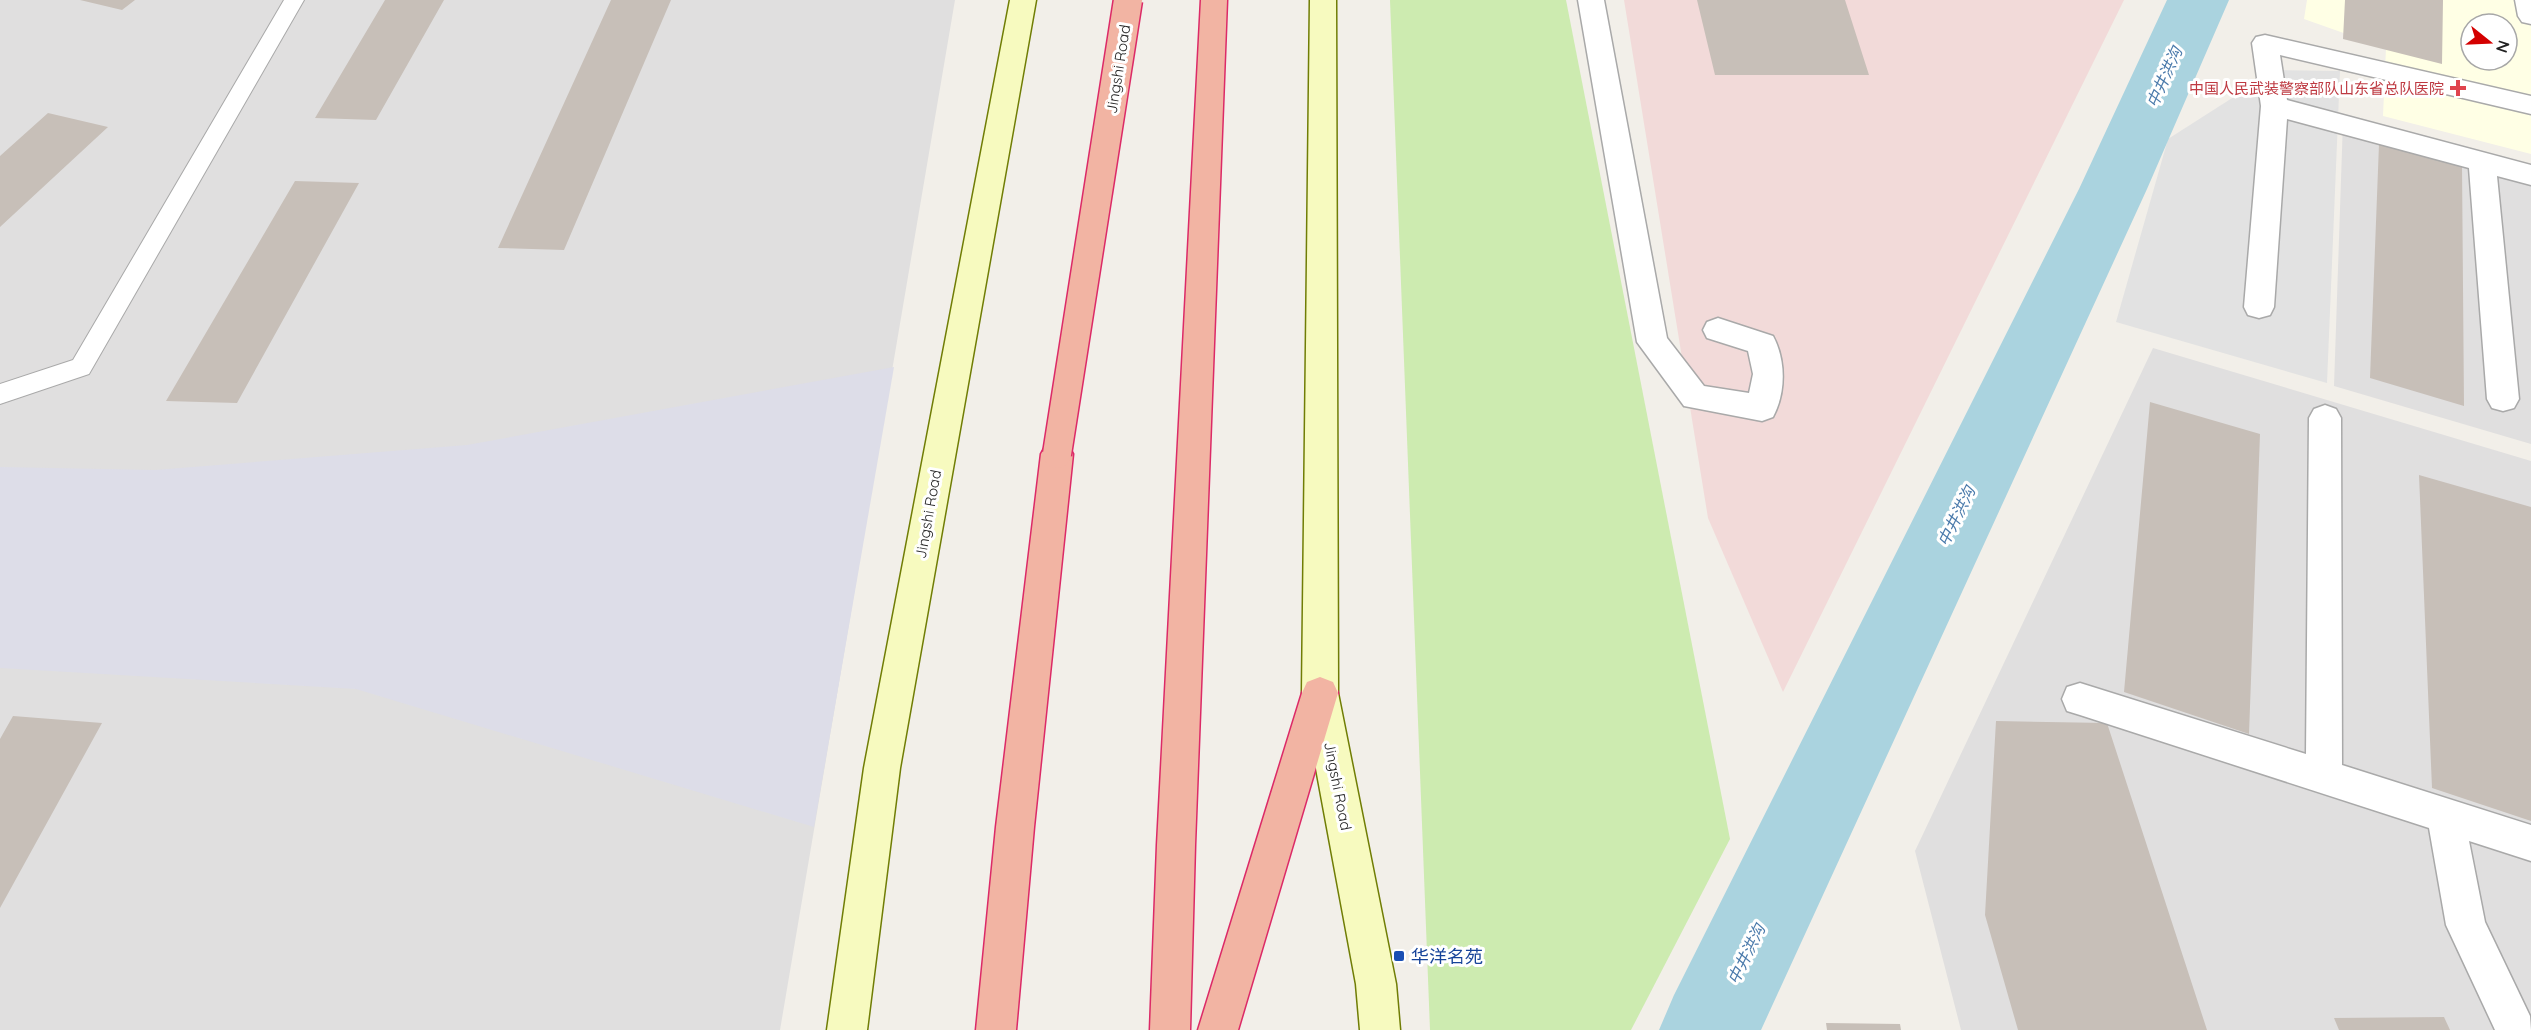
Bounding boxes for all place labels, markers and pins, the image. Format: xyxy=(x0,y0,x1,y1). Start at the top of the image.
place label: 中国人民武装警察部队山东省总队医院 xyxy=(2189,79,2444,98)
marker: 中国人民武装警察部队山东省总队医院 xyxy=(2449,79,2467,97)
place label: 华洋名苑 xyxy=(1411,945,1483,968)
marker: 华洋名苑 xyxy=(1392,949,1406,963)

